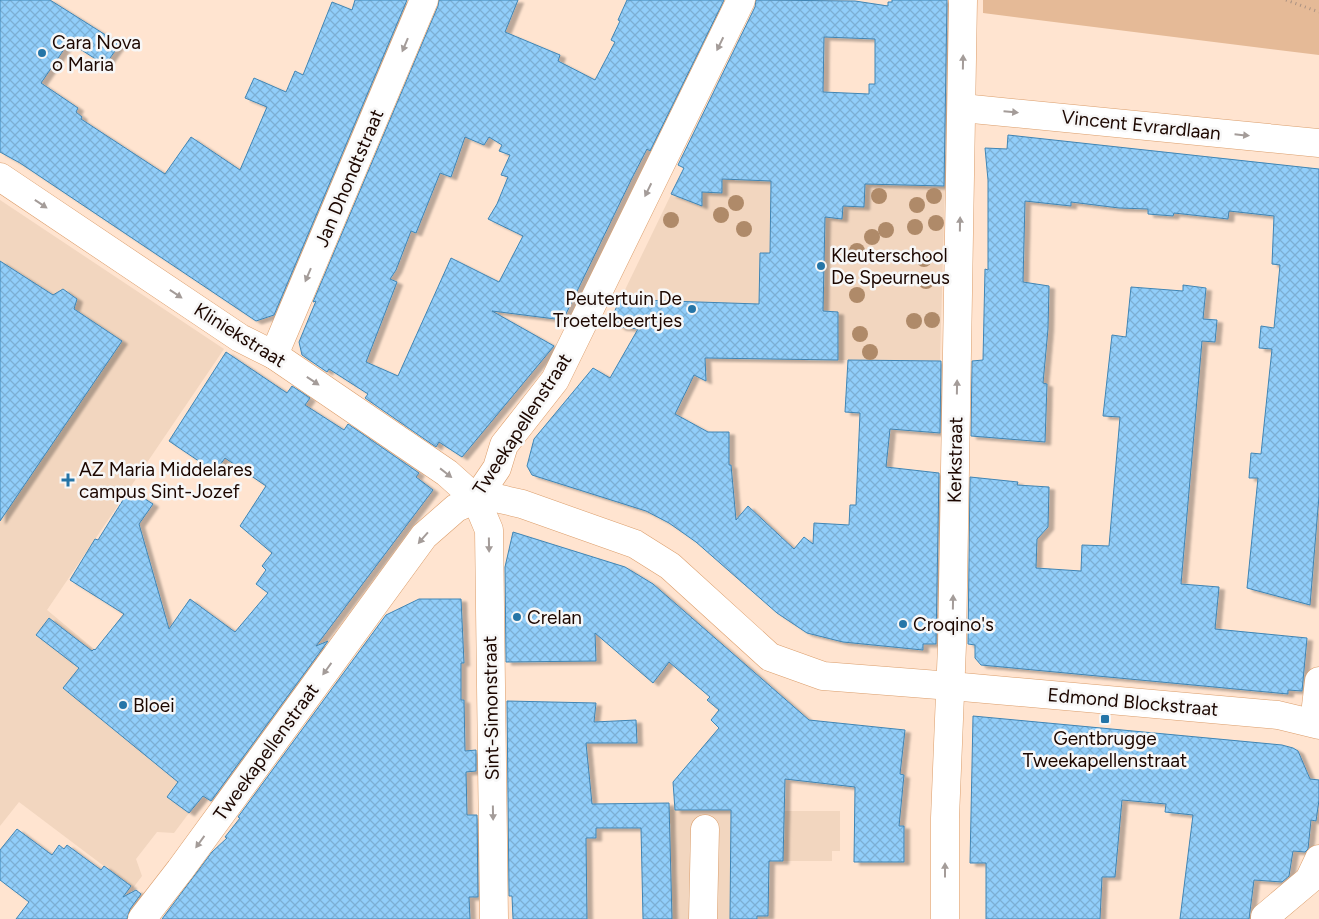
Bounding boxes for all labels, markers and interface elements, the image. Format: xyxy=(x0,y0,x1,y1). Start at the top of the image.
place label: Cara Nova o Maria xyxy=(52,31,141,76)
one-way arrow xyxy=(716,37,724,51)
one-way arrow xyxy=(400,38,408,52)
marker: Cara Nova o Maria xyxy=(36,47,48,59)
one-way arrow xyxy=(959,54,967,70)
street label: Vincent Evrardlaan xyxy=(1060,105,1222,145)
street label: Jan Dhondtstraat xyxy=(310,106,388,250)
one-way arrow xyxy=(1003,108,1019,116)
one-way arrow xyxy=(1234,131,1250,139)
one-way arrow xyxy=(644,183,652,197)
one-way arrow xyxy=(34,199,47,209)
one-way arrow xyxy=(956,216,964,232)
place label: Kleuterschool De Speurneus xyxy=(831,244,950,289)
marker: Kleuterschool De Speurneus xyxy=(815,260,827,272)
one-way arrow xyxy=(304,268,311,283)
place label: Peutertuin De Troetelbeertjes xyxy=(553,287,682,332)
one-way arrow xyxy=(169,289,182,299)
street label: Kliniekstraat xyxy=(190,298,290,372)
marker: Peutertuin De Troetelbeertjes xyxy=(686,303,698,315)
street label: Tweekapellenstraat xyxy=(468,349,576,499)
one-way arrow xyxy=(306,376,319,386)
one-way arrow xyxy=(953,379,961,395)
street label: Kerkstraat xyxy=(943,417,967,503)
place label: AZ Maria Middelares campus Sint-Jozef xyxy=(79,458,253,503)
one-way arrow xyxy=(440,468,453,479)
marker: AZ Maria Middelares campus Sint-Jozef xyxy=(61,473,75,487)
one-way arrow xyxy=(418,532,429,544)
one-way arrow xyxy=(486,537,494,553)
one-way arrow xyxy=(949,594,957,610)
place label: Crelan xyxy=(527,606,582,629)
marker: Crelan xyxy=(511,611,523,623)
place label: Croqino's xyxy=(913,613,994,636)
marker: Croqino's xyxy=(897,618,909,630)
street label: Sint-Simonstraat xyxy=(478,635,504,781)
one-way arrow xyxy=(322,662,332,676)
street label: Tweekapellenstraat xyxy=(208,679,324,825)
street label: Edmond Blockstraat xyxy=(1047,683,1219,721)
place label: Bloei xyxy=(133,694,175,717)
marker: Bloei xyxy=(117,699,129,711)
marker: Gentbrugge Tweekapellenstraat xyxy=(1099,713,1111,725)
place label: Gentbrugge Tweekapellenstraat xyxy=(1023,727,1187,772)
one-way arrow xyxy=(489,805,497,821)
one-way arrow xyxy=(195,835,205,849)
one-way arrow xyxy=(941,862,949,878)

